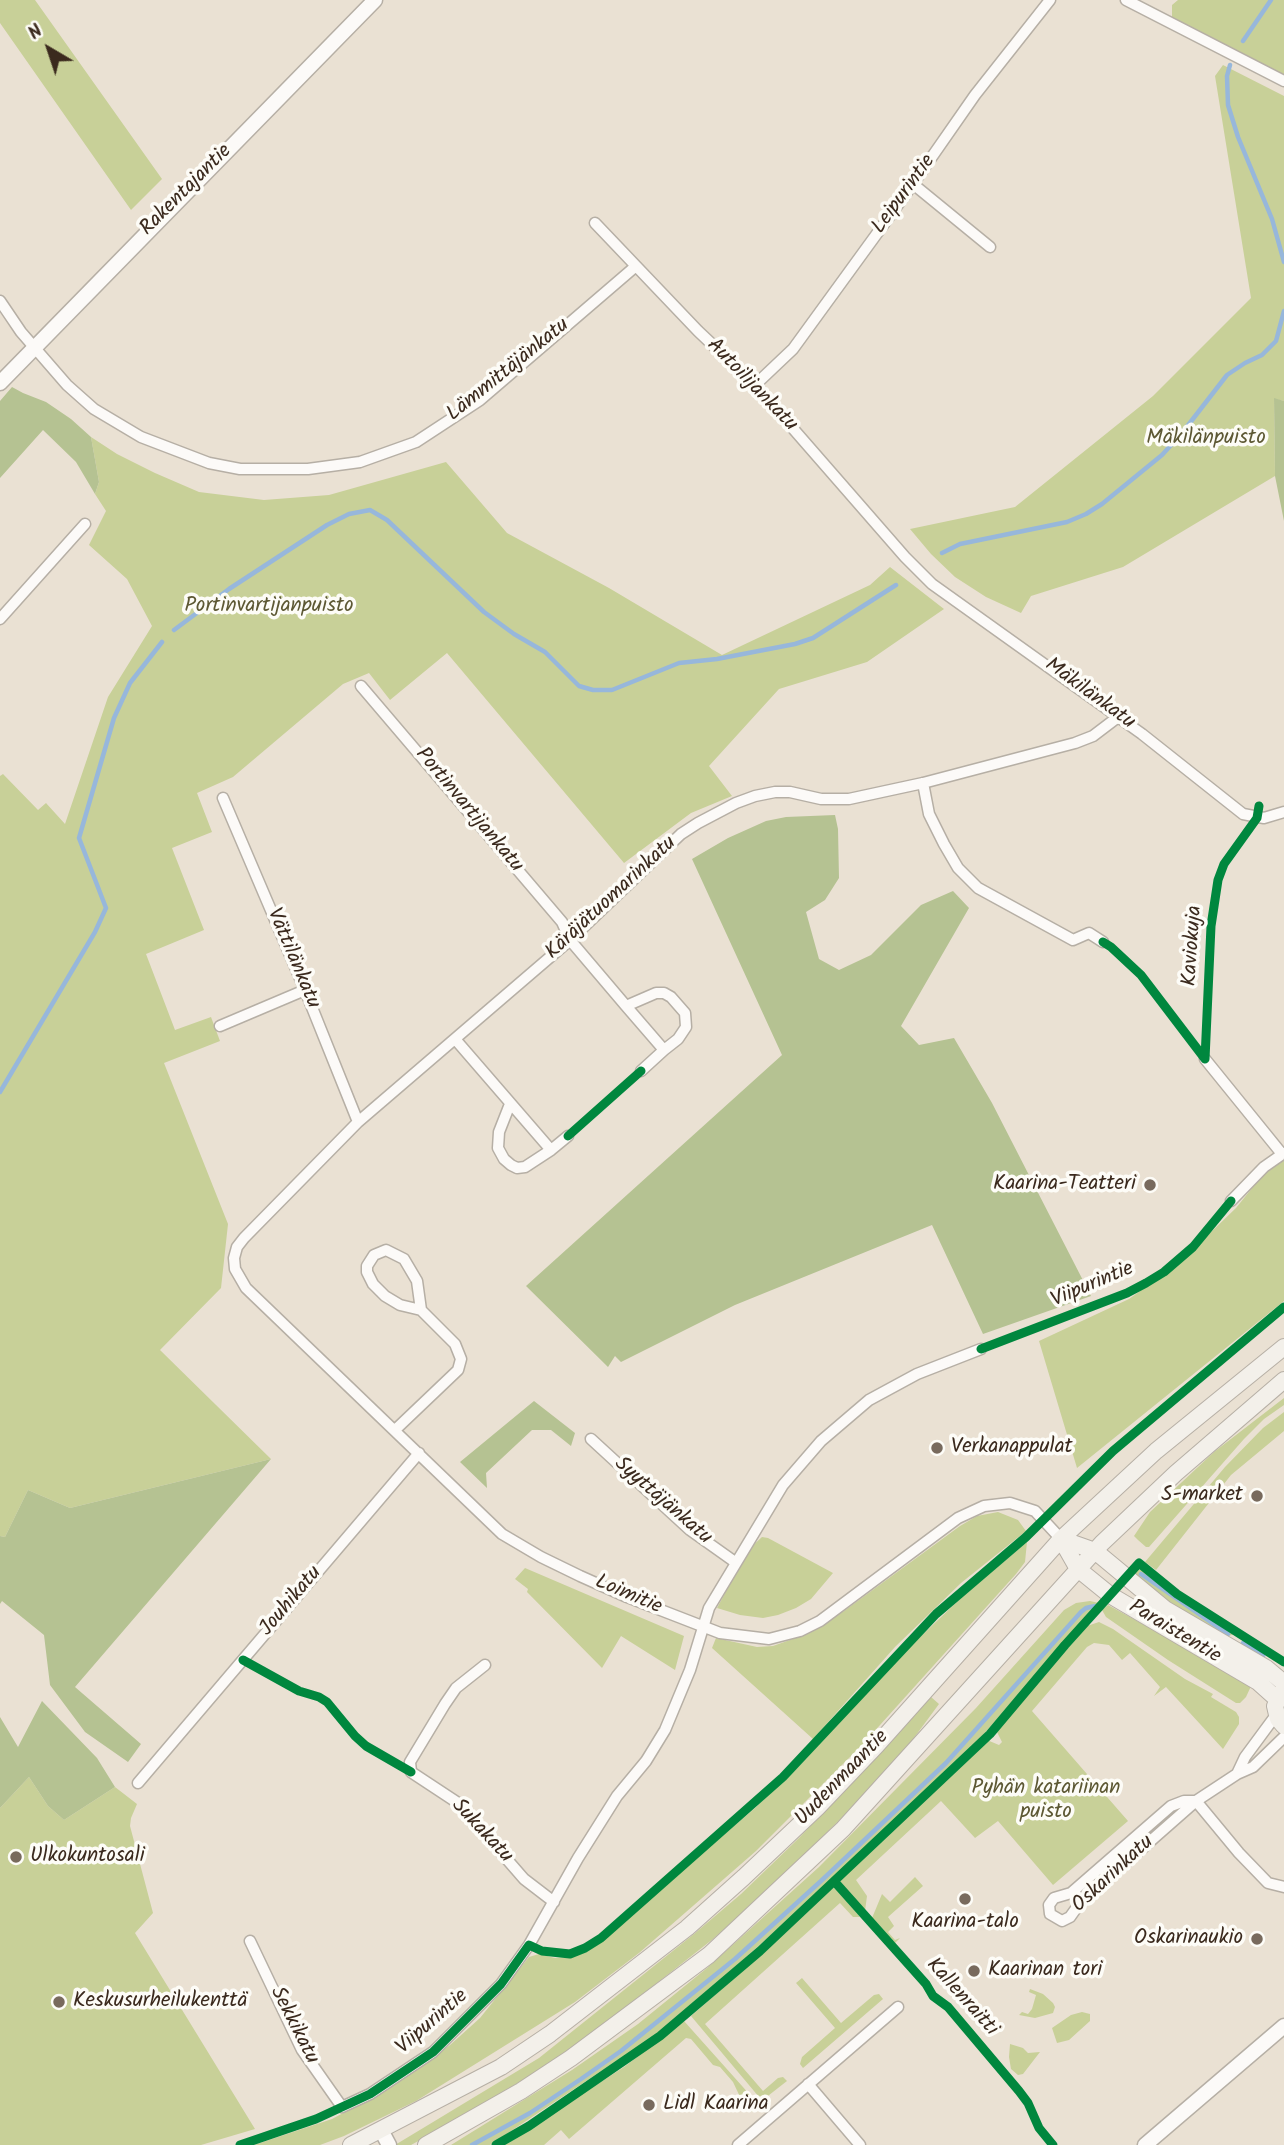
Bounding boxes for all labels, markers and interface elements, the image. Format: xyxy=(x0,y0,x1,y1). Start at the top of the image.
north arrow xyxy=(14,14,84,84)
text: N xyxy=(22,17,50,48)
street label: Rakentajantie xyxy=(136,140,238,242)
street label: Leipurintie xyxy=(868,150,942,240)
street label: Lämmittäjänkatu xyxy=(443,314,575,428)
street label: Autoilijankatu xyxy=(700,334,802,438)
park label: Mäkilänpuisto xyxy=(1146,426,1266,452)
park label: Portinvartijanpuisto xyxy=(184,594,354,620)
street label: Mäkilänkatu xyxy=(1039,654,1139,736)
street label: Portinvartijankatu xyxy=(408,743,528,879)
street label: Käräjätuomarinkatu xyxy=(541,832,683,966)
street label: Vättilänkatu xyxy=(260,905,324,1013)
street label: Kaviokuja xyxy=(1179,905,1209,987)
place label: Kaarina-Teatteri xyxy=(993,1172,1136,1198)
marker: Kaarina-Teatteri xyxy=(1142,1177,1158,1193)
street label: Viipurintie xyxy=(1048,1257,1138,1315)
place label: Verkanappulat xyxy=(951,1435,1073,1461)
marker: Verkanappulat xyxy=(929,1440,945,1456)
street label: Syyttäjänkatu xyxy=(608,1453,716,1551)
place label: S-market xyxy=(1161,1483,1243,1509)
marker: S-market xyxy=(1249,1488,1265,1504)
street label: Jouhikatu xyxy=(255,1562,329,1642)
street label: Loimitie xyxy=(591,1571,665,1621)
street label: Paraistentie xyxy=(1123,1596,1225,1670)
street label: Uudenmaantie xyxy=(791,1726,895,1832)
park label: Pyhän katariinan puisto xyxy=(972,1776,1120,1826)
street label: Sukakatu xyxy=(445,1795,517,1869)
street label: Oskarinkatu xyxy=(1068,1831,1160,1919)
place label: Ulkokuntosali xyxy=(30,1844,145,1870)
marker: Ulkokuntosali xyxy=(8,1849,24,1865)
marker: Kaarina-talo xyxy=(957,1891,973,1907)
place label: Kaarina-talo xyxy=(911,1910,1019,1936)
place label: Oskarinaukio xyxy=(1134,1926,1243,1952)
marker: Oskarinaukio xyxy=(1249,1931,1265,1947)
street label: Kallenraitti xyxy=(919,1954,1003,2042)
place label: Kaarinan tori xyxy=(988,1958,1102,1984)
marker: Kaarinan tori xyxy=(966,1963,982,1979)
street label: Sekkikatu xyxy=(263,1983,323,2069)
street label: Viipurintie xyxy=(392,1985,474,2061)
place label: Keskusurheilukenttä xyxy=(73,1989,247,2015)
marker: Keskusurheilukenttä xyxy=(51,1994,67,2010)
place label: Lidl Kaarina xyxy=(663,2092,769,2118)
marker: Lidl Kaarina xyxy=(641,2097,657,2113)

